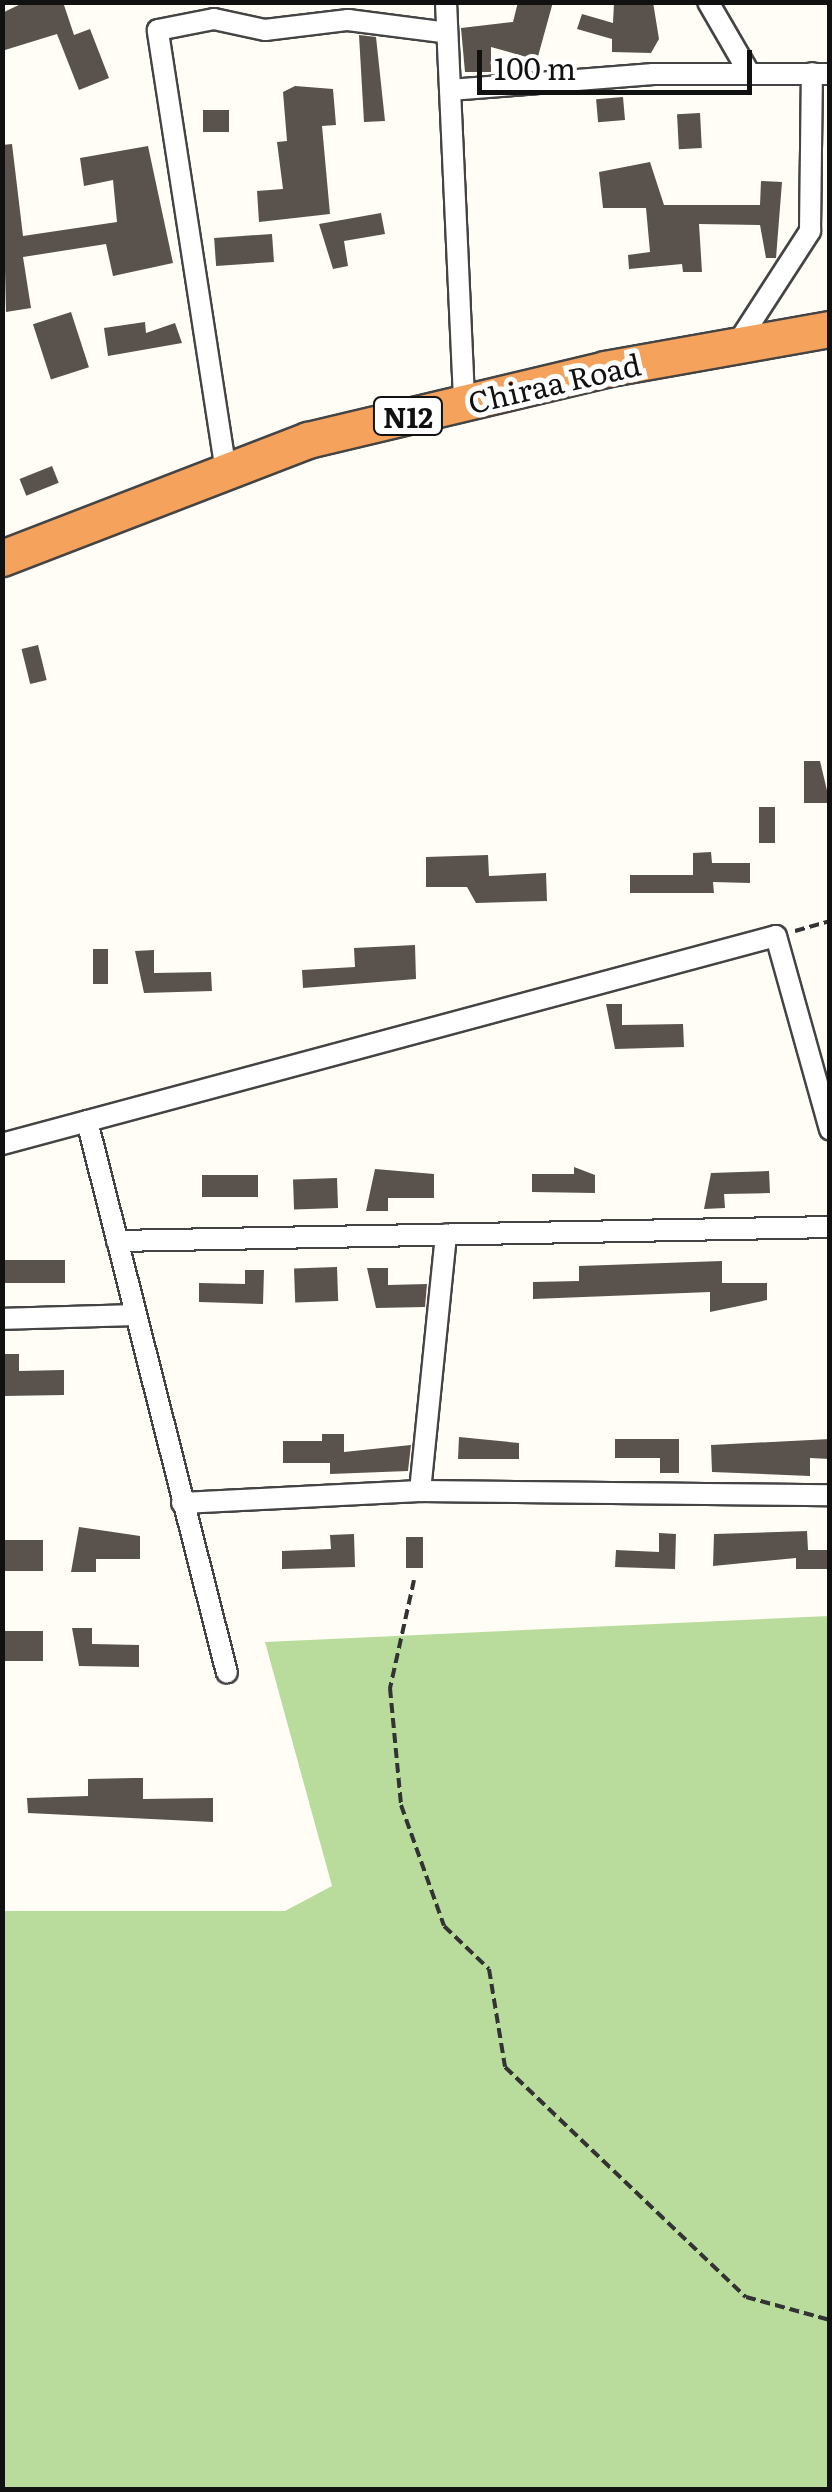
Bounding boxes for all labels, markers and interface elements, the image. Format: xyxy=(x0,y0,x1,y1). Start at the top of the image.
scale bar xyxy=(482,30,757,92)
text: 100 m xyxy=(494,45,576,89)
street label: Chiraa Road xyxy=(464,345,644,419)
road number: N12 xyxy=(370,393,446,439)

